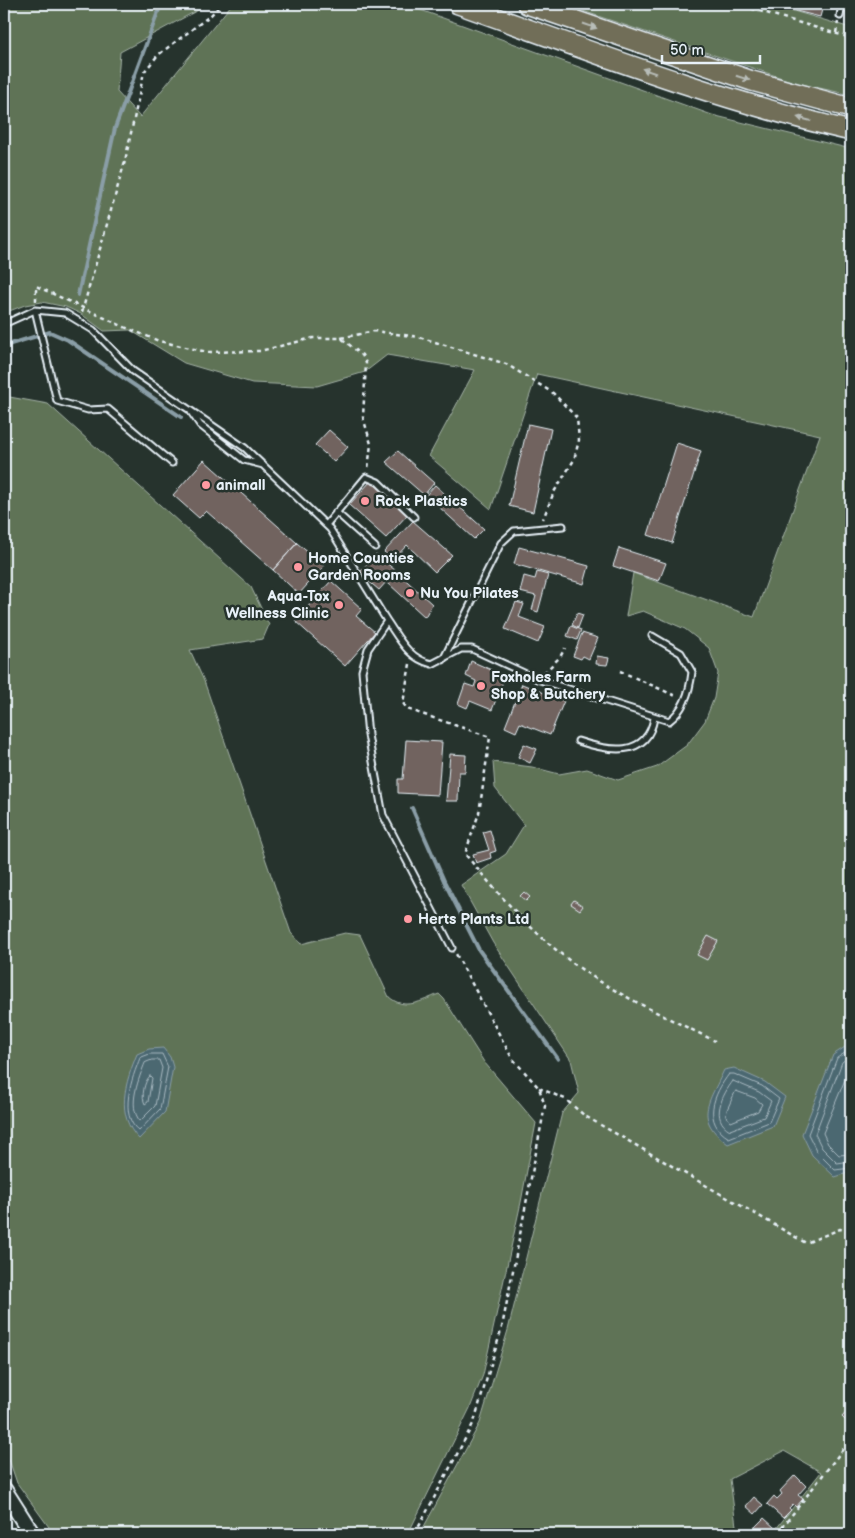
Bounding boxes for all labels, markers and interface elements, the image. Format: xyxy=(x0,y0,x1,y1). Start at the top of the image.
one-way arrow xyxy=(582,23,597,30)
scale bar xyxy=(662,32,760,64)
text: 50 m xyxy=(670,41,704,60)
one-way arrow xyxy=(641,67,656,75)
one-way arrow xyxy=(736,75,751,82)
one-way arrow xyxy=(797,114,812,122)
place label: animall xyxy=(216,476,266,495)
marker: animall xyxy=(200,479,212,491)
place label: Rock Plastics xyxy=(375,492,467,511)
marker: Rock Plastics xyxy=(359,495,371,507)
place label: Home Counties Garden Rooms xyxy=(308,549,414,585)
marker: Home Counties Garden Rooms xyxy=(292,561,304,573)
place label: Nu You Pilates xyxy=(420,584,519,603)
place label: Aqua-Tox Wellness Clinic xyxy=(226,587,329,623)
marker: Nu You Pilates xyxy=(404,587,416,599)
marker: Aqua-Tox Wellness Clinic xyxy=(333,599,345,611)
place label: Foxholes Farm Shop & Butchery xyxy=(491,668,606,704)
marker: Foxholes Farm Shop & Butchery xyxy=(475,680,487,692)
place label: Herts Plants Ltd xyxy=(418,910,529,929)
marker: Herts Plants Ltd xyxy=(402,913,414,925)

